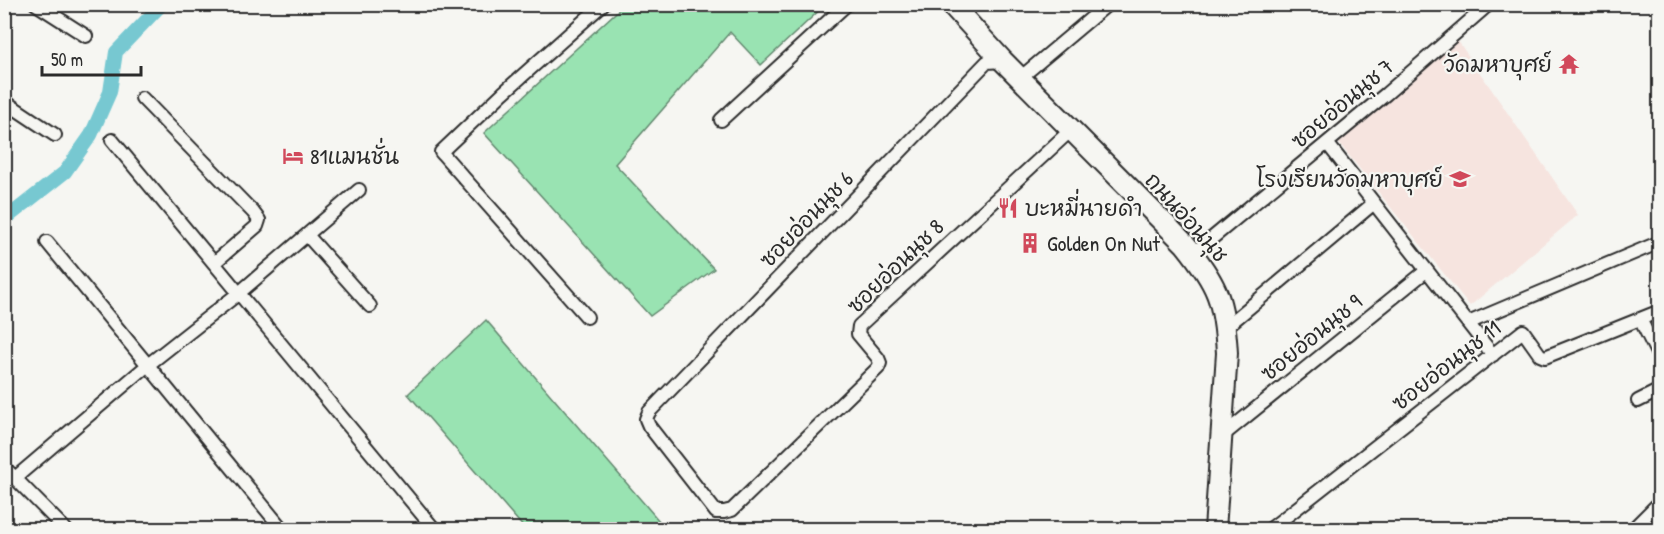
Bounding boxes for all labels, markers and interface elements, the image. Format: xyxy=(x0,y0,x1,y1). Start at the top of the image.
scale bar xyxy=(42,39,141,77)
text: 50 m xyxy=(51,47,83,72)
place label: วัดมหาบุศย์ xyxy=(1444,49,1552,81)
street label: ซอยอ่อนนุช 7 xyxy=(1284,51,1401,156)
temple icon: วัดมหาบุศย์ xyxy=(1557,52,1581,76)
place label: 81แมนชั่น xyxy=(310,137,400,171)
hotel icon: 81แมนชั่น xyxy=(281,144,305,168)
street label: ซอยอ่อนนุช 6 xyxy=(752,164,861,275)
place label: โรงเรียนวัดมหาบุศย์ xyxy=(1256,164,1443,196)
street label: ถนนอ่อนนุช xyxy=(1137,166,1236,270)
school or university icon: โรงเรียนวัดมหาบุศย์ xyxy=(1448,167,1472,191)
place label: บะหมี่นายดำ xyxy=(1025,188,1143,223)
restaurant icon: บะหมี่นายดำ xyxy=(996,196,1020,220)
street label: ซอยอ่อนนุช 8 xyxy=(840,212,951,321)
place label: Golden On Nut xyxy=(1047,228,1160,258)
building icon: Golden On Nut xyxy=(1018,231,1042,255)
street label: ซอยอ่อนนุช 9 xyxy=(1254,287,1369,389)
street label: ซอยอ่อนนุช 11 xyxy=(1385,313,1508,419)

